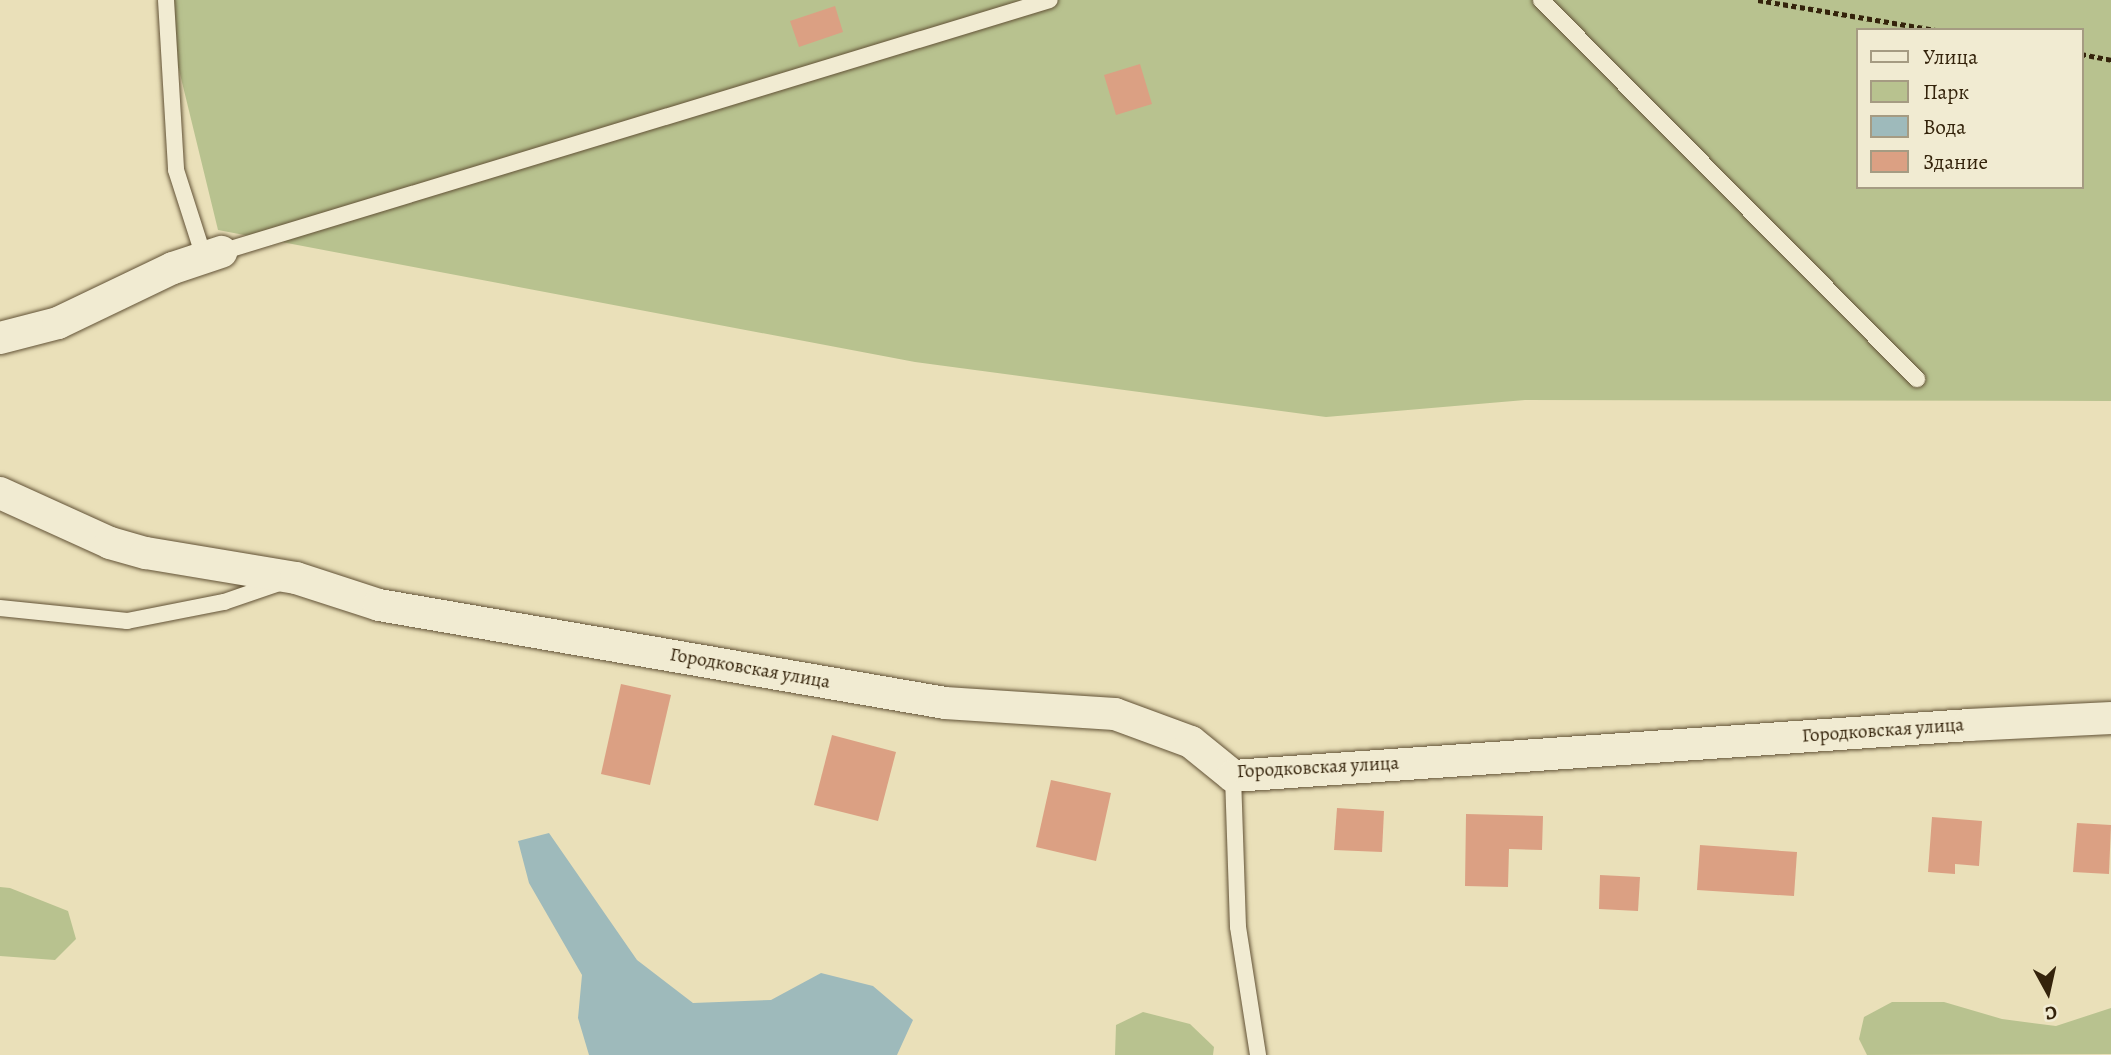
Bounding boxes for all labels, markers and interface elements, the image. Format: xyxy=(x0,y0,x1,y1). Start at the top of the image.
legend xyxy=(1856,28,2083,189)
text: Улица xyxy=(1923,43,1978,71)
text: Парк xyxy=(1923,78,1969,106)
text: Вода xyxy=(1923,113,1966,141)
text: Здание xyxy=(1923,148,1988,176)
street label: Городковская улица xyxy=(668,644,832,694)
street label: Городковская улица xyxy=(1801,714,1965,748)
street label: Городковская улица xyxy=(1236,752,1400,784)
north arrow xyxy=(2013,957,2083,1027)
text: С xyxy=(2043,999,2059,1026)

